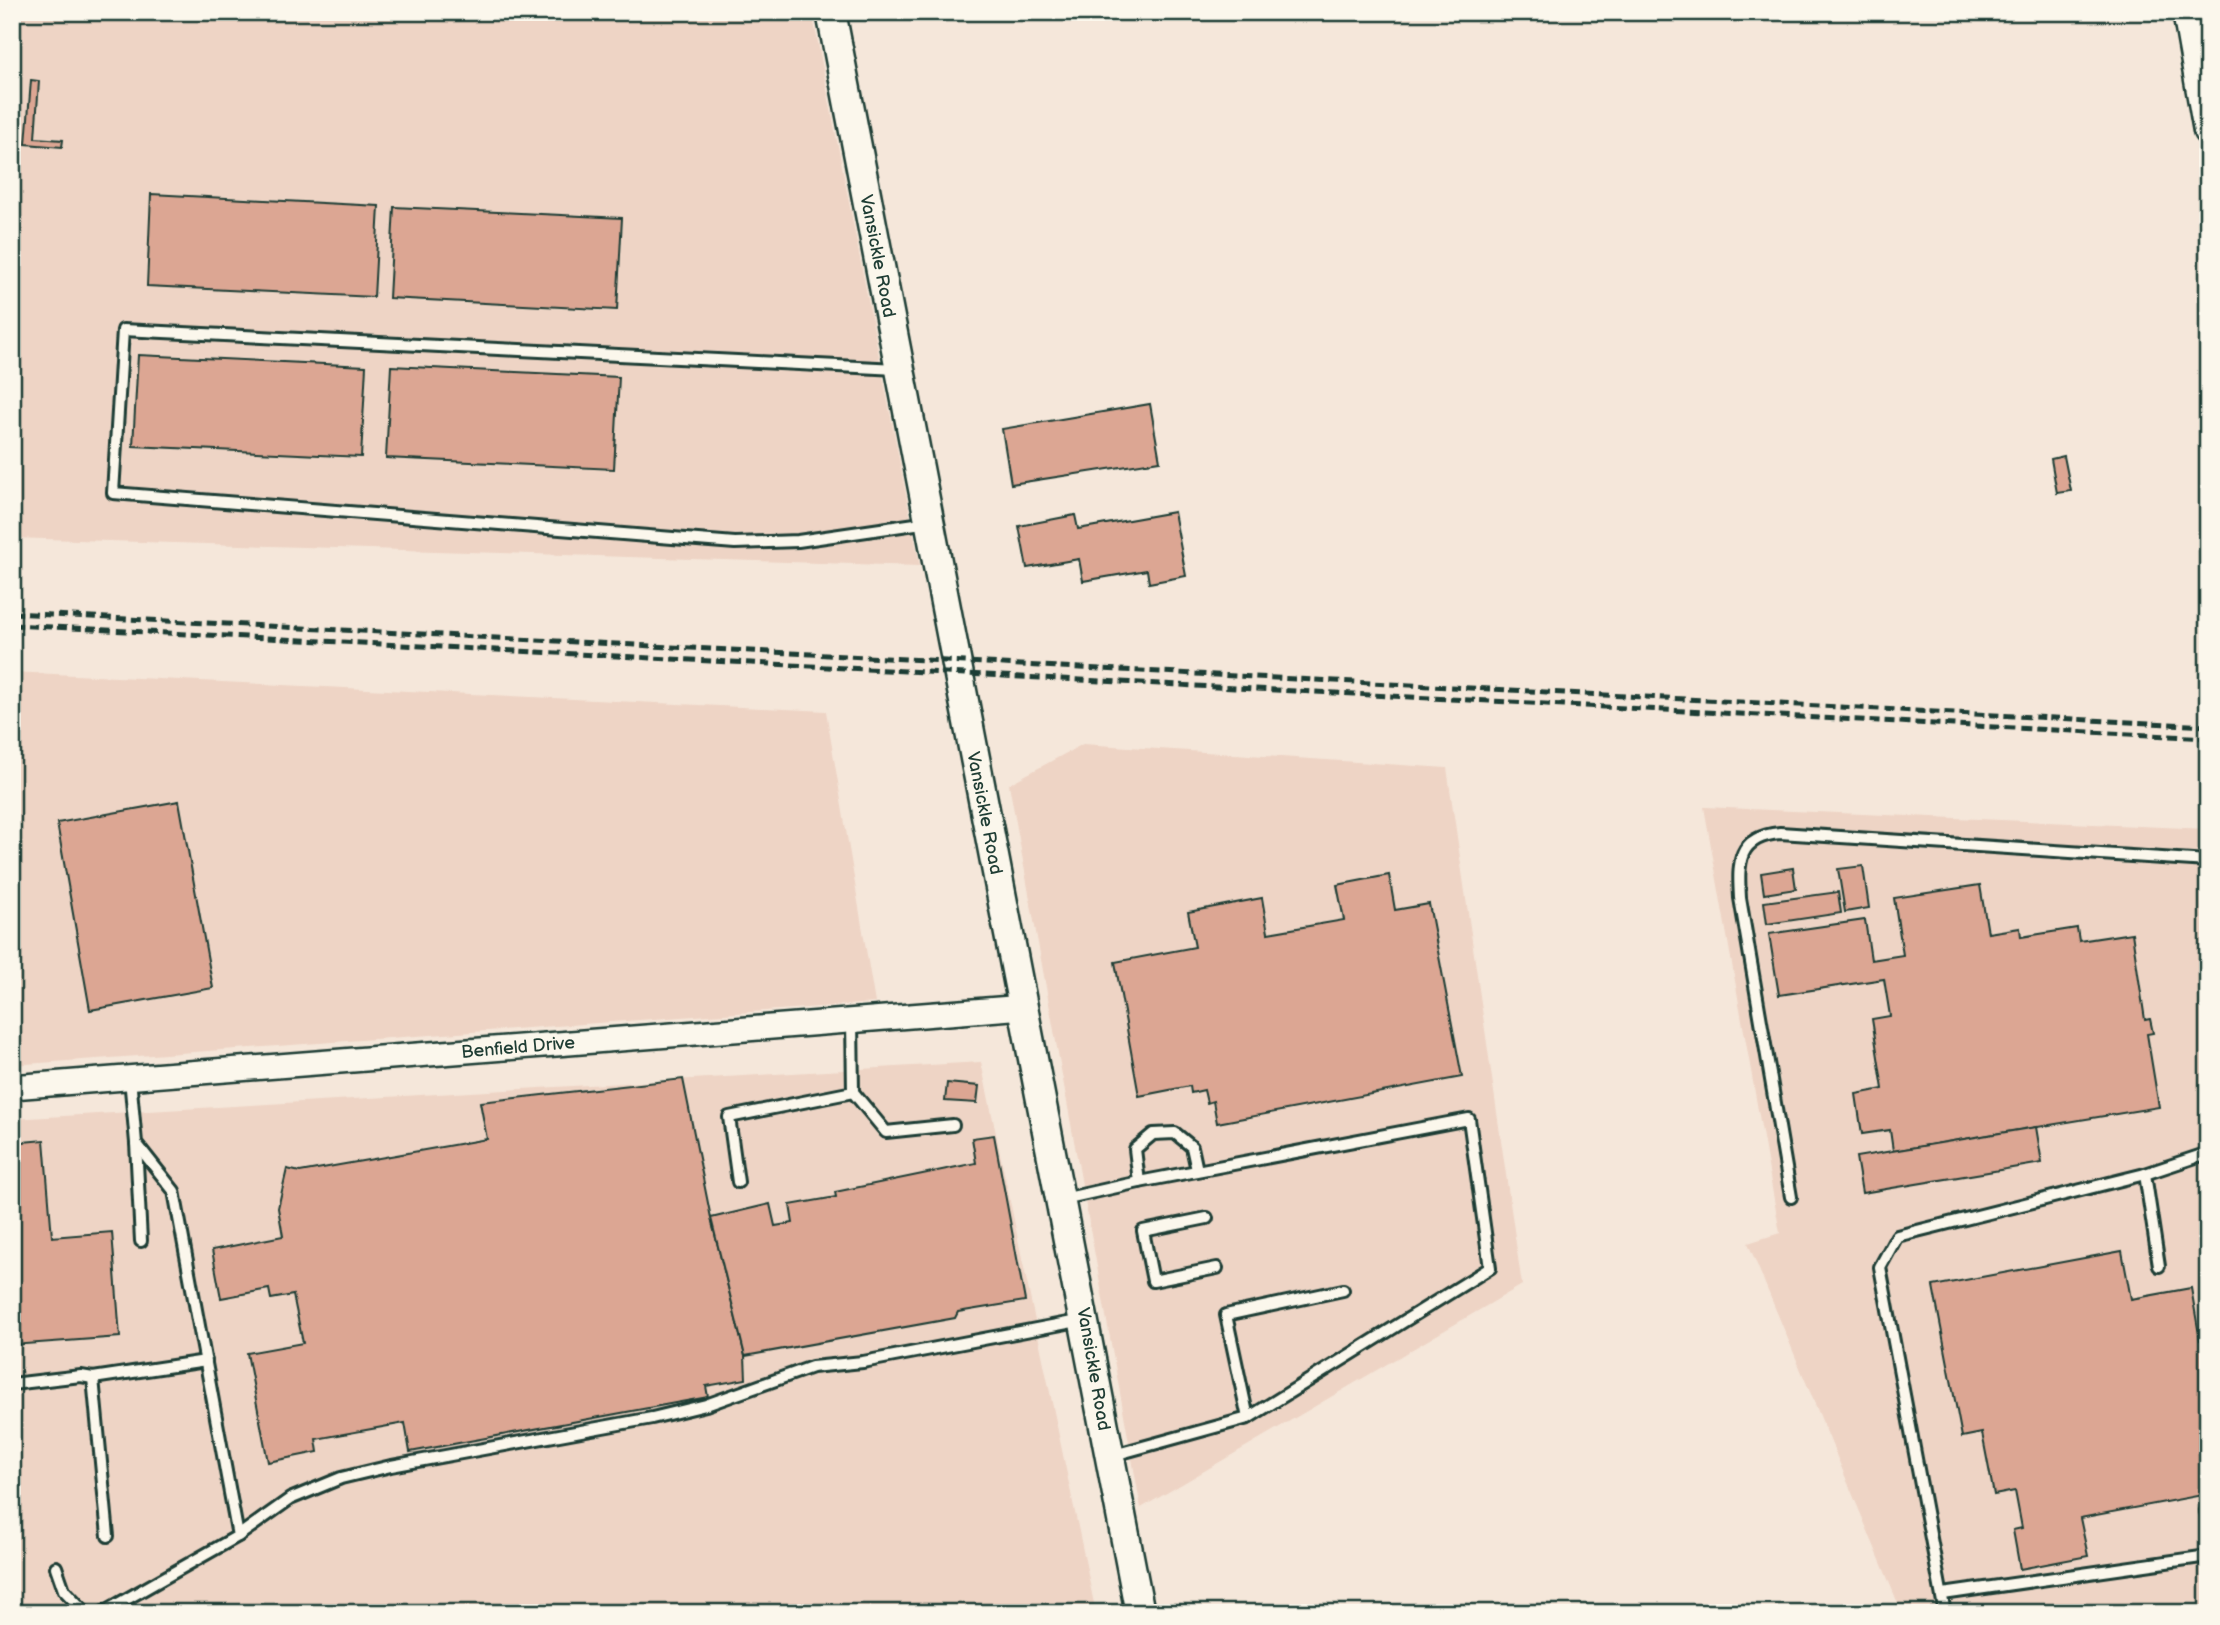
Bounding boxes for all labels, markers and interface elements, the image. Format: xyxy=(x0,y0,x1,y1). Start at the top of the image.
street label: Vansickle Road xyxy=(855,193,900,319)
street label: Vansickle Road xyxy=(962,750,1007,876)
street label: Benfield Drive xyxy=(460,1032,576,1063)
street label: Vansickle Road xyxy=(1072,1306,1115,1432)

